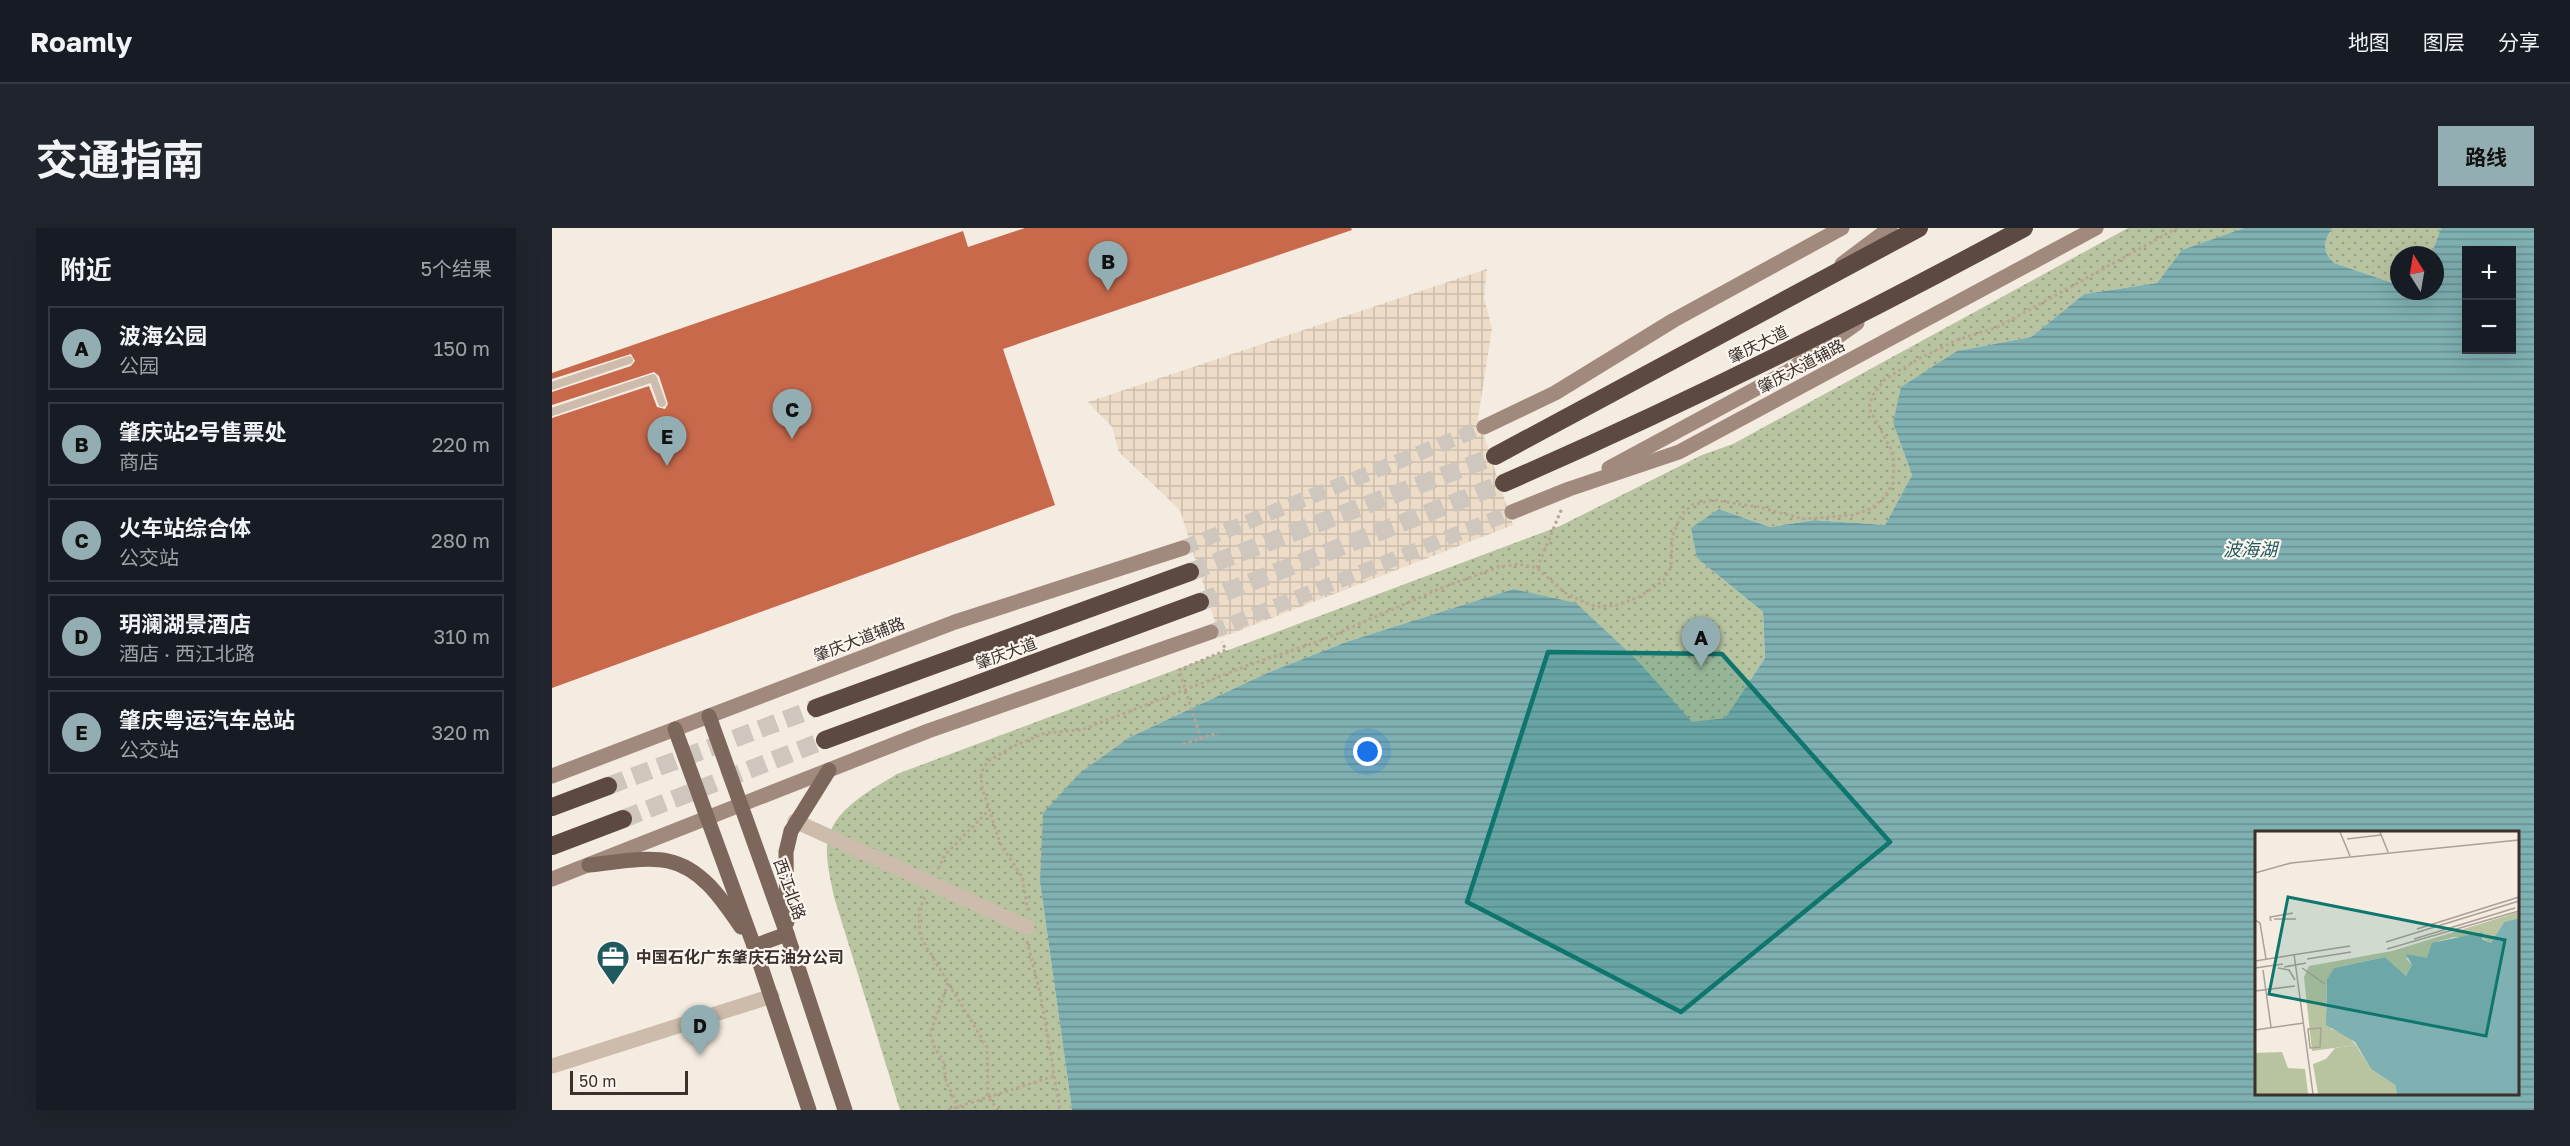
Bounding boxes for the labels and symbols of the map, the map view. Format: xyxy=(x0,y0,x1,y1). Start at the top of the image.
pin: B xyxy=(1088,242,1128,291)
north arrow xyxy=(2390,246,2444,300)
street label: 肇庆大道 xyxy=(1725,321,1791,367)
street label: 肇庆大道辅路 xyxy=(1754,335,1848,397)
pin: C xyxy=(772,390,812,439)
pin: E xyxy=(648,416,686,466)
water label: 波海湖 xyxy=(2223,538,2280,560)
street label: 肇庆大道辅路 xyxy=(811,612,907,666)
pin: A xyxy=(1682,618,1720,667)
street label: 肇庆大道 xyxy=(973,633,1039,673)
your location xyxy=(1353,737,1382,766)
inset map xyxy=(2255,831,2519,1095)
street label: 西江北路 xyxy=(770,856,810,922)
office icon: 中国石化广东肇庆石油分公司 xyxy=(595,939,631,986)
place label: 中国石化广东肇庆石油分公司 xyxy=(636,947,844,967)
pin: D xyxy=(680,1006,720,1055)
scale bar xyxy=(570,1068,688,1096)

